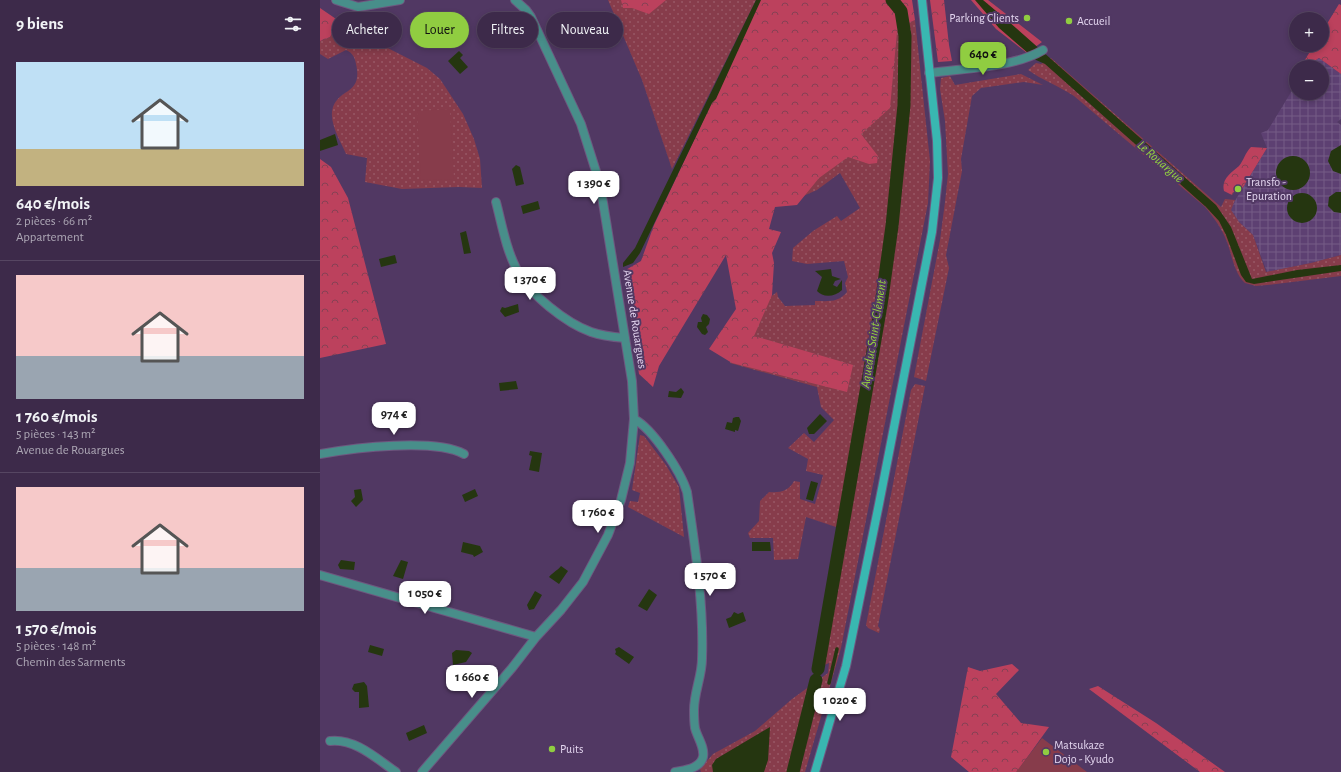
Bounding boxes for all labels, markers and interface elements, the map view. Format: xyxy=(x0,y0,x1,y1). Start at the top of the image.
chip: Acheter xyxy=(332,12,402,48)
chip: Louer xyxy=(410,12,469,48)
chip: Filtres xyxy=(477,12,538,48)
chip: Nouveau xyxy=(546,12,623,48)
place label: Parking Clients xyxy=(949,12,1019,24)
map controls xyxy=(1289,12,1329,100)
button: + xyxy=(1289,12,1329,52)
icon: filters xyxy=(282,13,304,35)
marker: Parking Clients xyxy=(1022,13,1032,23)
text: 9 biens xyxy=(16,15,64,32)
place label: Accueil xyxy=(1077,15,1110,27)
marker: Accueil xyxy=(1064,16,1074,26)
pin: 640 € xyxy=(955,42,1011,76)
text: 640 € xyxy=(969,48,997,61)
button: − xyxy=(1289,60,1329,100)
icon: home xyxy=(124,88,196,160)
water label: Le Rouargue xyxy=(1134,139,1186,185)
pin: 1 390 € xyxy=(557,171,631,205)
place label: Transfo - Epuration xyxy=(1246,176,1292,202)
text: 1 390 € xyxy=(577,177,611,190)
marker: Transfo - Epuration xyxy=(1233,184,1243,194)
text: 640 €/mois xyxy=(16,195,90,212)
text: 2 pièces · 66 m² xyxy=(16,215,92,228)
text: Appartement xyxy=(16,231,84,244)
pin: 1 370 € xyxy=(493,267,567,301)
street label: Avenue de Rouargues xyxy=(621,269,649,369)
text: 1 370 € xyxy=(514,273,546,286)
water label: Aqueduc Saint-Clément xyxy=(859,278,889,390)
icon: home xyxy=(124,301,196,373)
pin: 974 € xyxy=(366,402,422,436)
text: 1 760 €/mois xyxy=(16,408,98,425)
text: 974 € xyxy=(381,408,407,421)
text: 5 pièces · 143 m² xyxy=(16,428,96,441)
text: Avenue de Rouargues xyxy=(16,444,125,457)
pin: 1 760 € xyxy=(561,500,635,534)
text: 1 760 € xyxy=(581,506,615,519)
icon: home xyxy=(124,513,196,585)
pin: 1 570 € xyxy=(673,563,747,597)
text: 1 570 € xyxy=(694,569,726,582)
pin: 1 050 € xyxy=(388,581,462,615)
text: 1 050 € xyxy=(408,587,442,600)
text: 1 570 €/mois xyxy=(16,620,97,637)
text: 5 pièces · 148 m² xyxy=(16,640,96,653)
text: Chemin des Sarments xyxy=(16,656,126,669)
pin: 1 660 € xyxy=(435,665,509,699)
text: 1 660 € xyxy=(455,671,489,684)
pin: 1 020 € xyxy=(803,688,877,722)
text: 1 020 € xyxy=(823,694,857,707)
place label: Matsukaze Dojo - Kyudo xyxy=(1054,739,1114,766)
place label: Puits xyxy=(560,743,583,755)
marker: Puits xyxy=(547,744,557,754)
marker: Matsukaze Dojo - Kyudo xyxy=(1041,747,1051,757)

